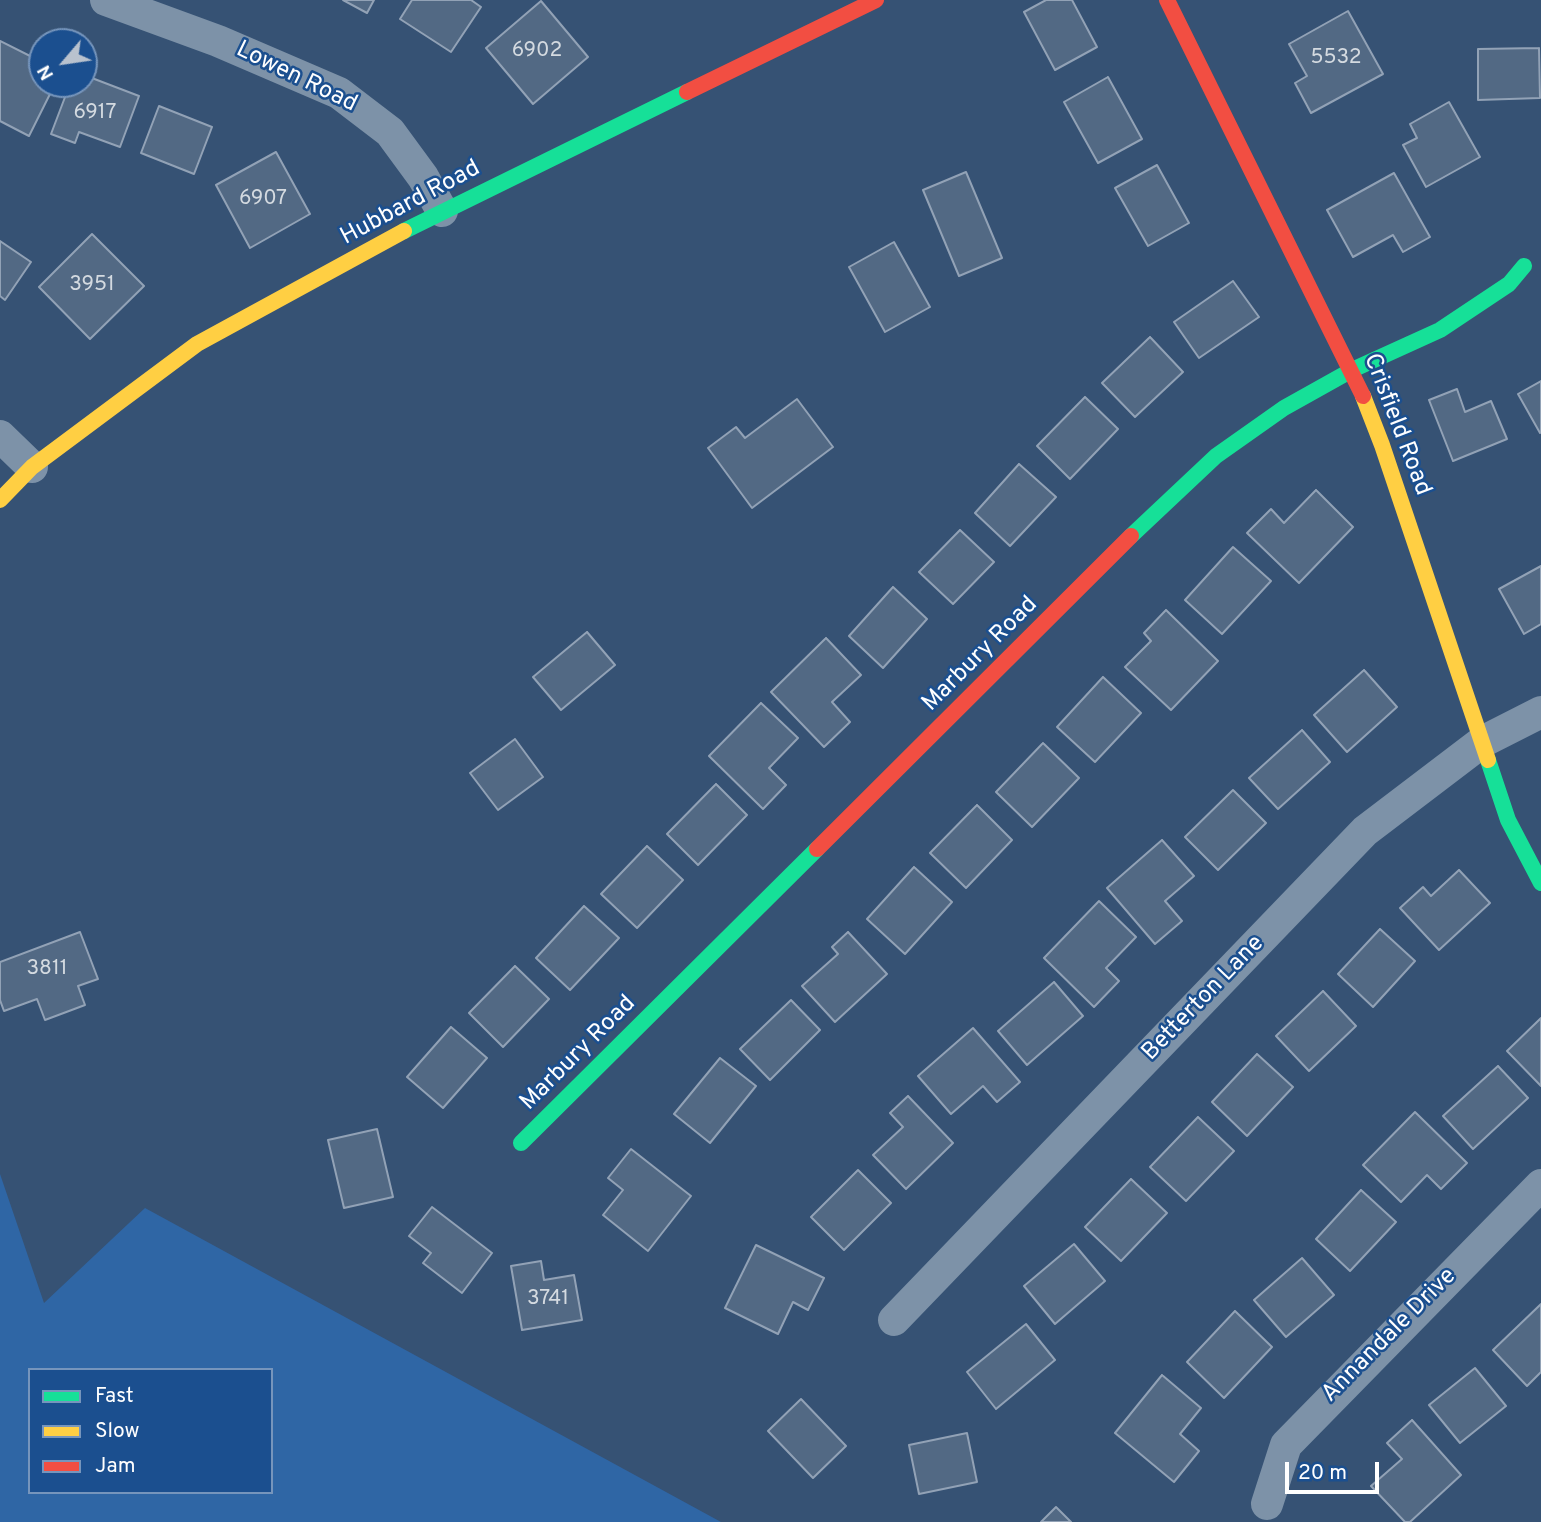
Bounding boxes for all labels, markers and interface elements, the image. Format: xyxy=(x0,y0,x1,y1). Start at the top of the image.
north arrow xyxy=(28,28,98,98)
street label: Lowen Road xyxy=(231,36,361,120)
house number: 6902 xyxy=(512,39,562,65)
house number: 5532 xyxy=(1310,46,1362,72)
text: N xyxy=(33,60,60,84)
house number: 6917 xyxy=(73,101,117,127)
street label: Hubbard Road xyxy=(336,155,486,253)
house number: 6907 xyxy=(239,187,287,213)
house number: 3951 xyxy=(69,273,115,299)
street label: Crisfield Road xyxy=(1356,350,1436,500)
street label: Marbury Road xyxy=(917,591,1045,719)
street label: Betterton Lane xyxy=(1137,930,1271,1068)
house number: 3811 xyxy=(26,957,68,983)
street label: Marbury Road xyxy=(515,990,643,1118)
street label: Annandale Drive xyxy=(1317,1263,1463,1409)
house number: 3741 xyxy=(527,1287,569,1313)
legend xyxy=(28,1368,273,1494)
text: Fast xyxy=(95,1383,134,1410)
text: Slow xyxy=(95,1418,140,1445)
scale bar xyxy=(1289,1448,1384,1492)
text: Jam xyxy=(95,1453,136,1480)
text: 20 m xyxy=(1298,1460,1347,1487)

